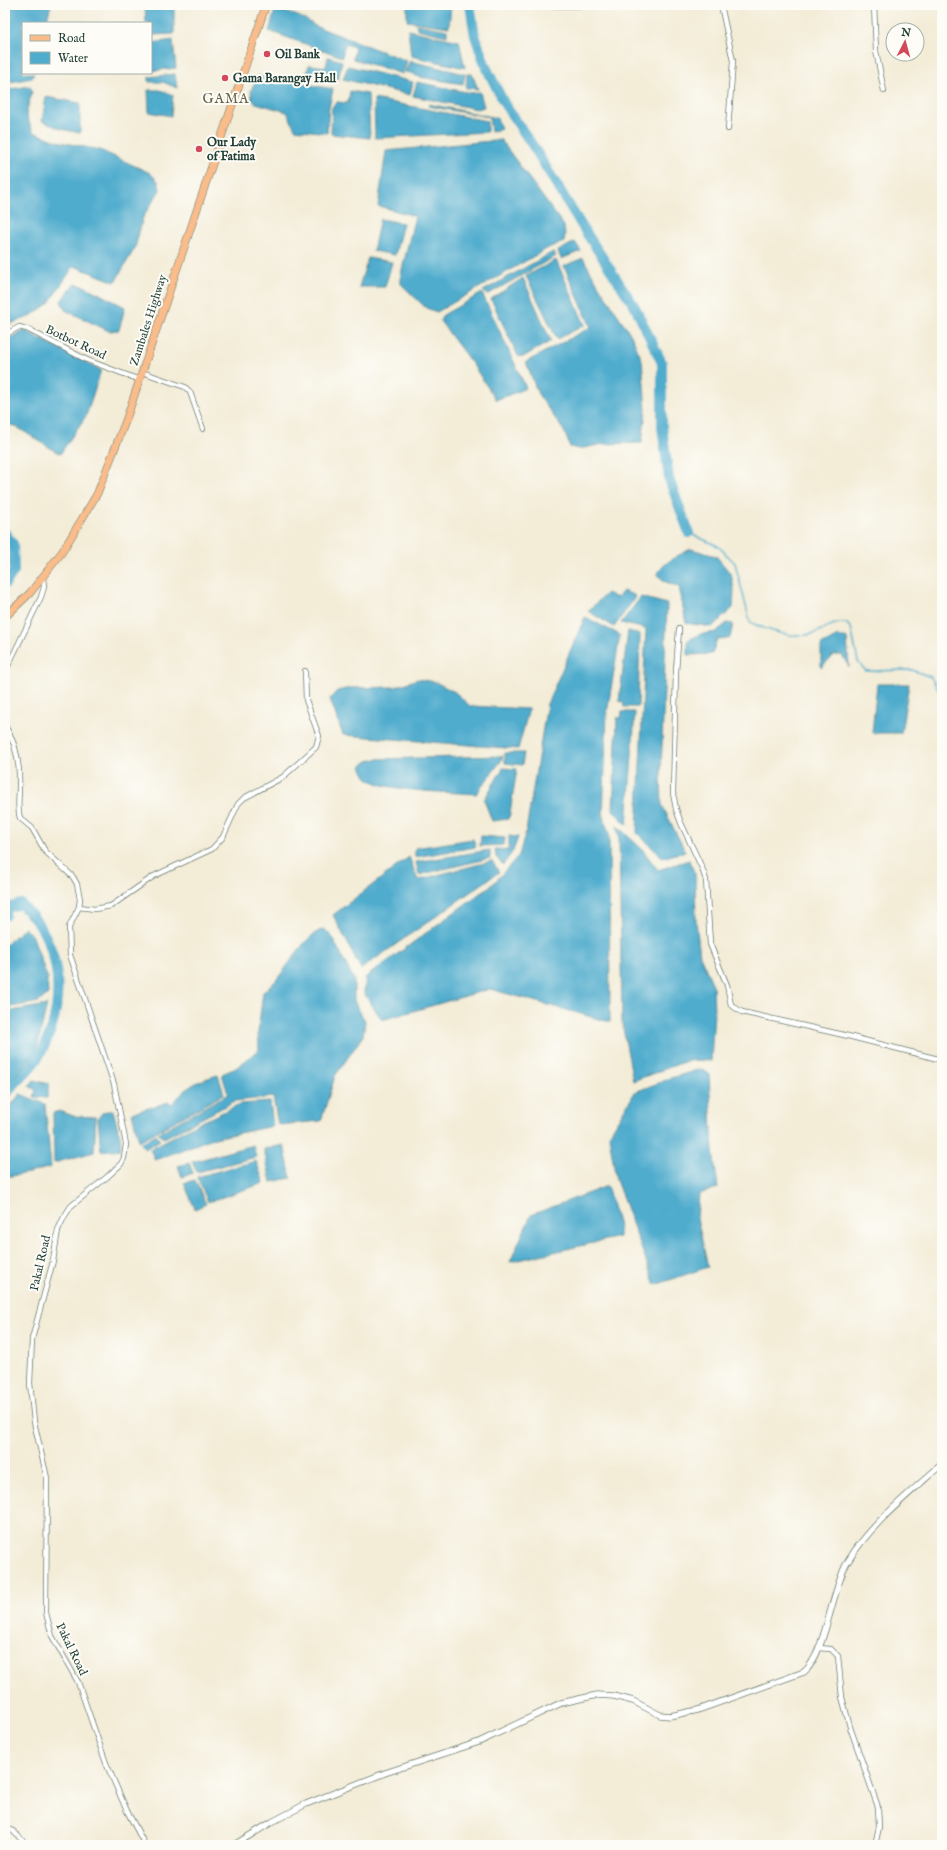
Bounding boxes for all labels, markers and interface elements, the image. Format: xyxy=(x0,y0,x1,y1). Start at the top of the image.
legend xyxy=(22,22,152,74)
north arrow xyxy=(885,22,925,62)
text: N xyxy=(899,25,912,41)
text: Road xyxy=(58,31,86,46)
place label: Oil Bank xyxy=(275,47,321,62)
marker: Oil Bank xyxy=(262,49,272,59)
text: Water xyxy=(58,51,89,66)
place label: Gama Barangay Hall xyxy=(233,71,337,87)
marker: Gama Barangay Hall xyxy=(220,73,230,83)
district label: GAMA xyxy=(202,90,250,108)
place label: Our Lady of Fatima xyxy=(207,135,257,164)
marker: Our Lady of Fatima xyxy=(194,144,204,154)
street label: Zambales Highway xyxy=(127,273,170,368)
street label: Botbot Road xyxy=(43,322,109,363)
street label: Pakal Road xyxy=(27,1233,54,1292)
street label: Pakal Road xyxy=(52,1620,91,1679)

